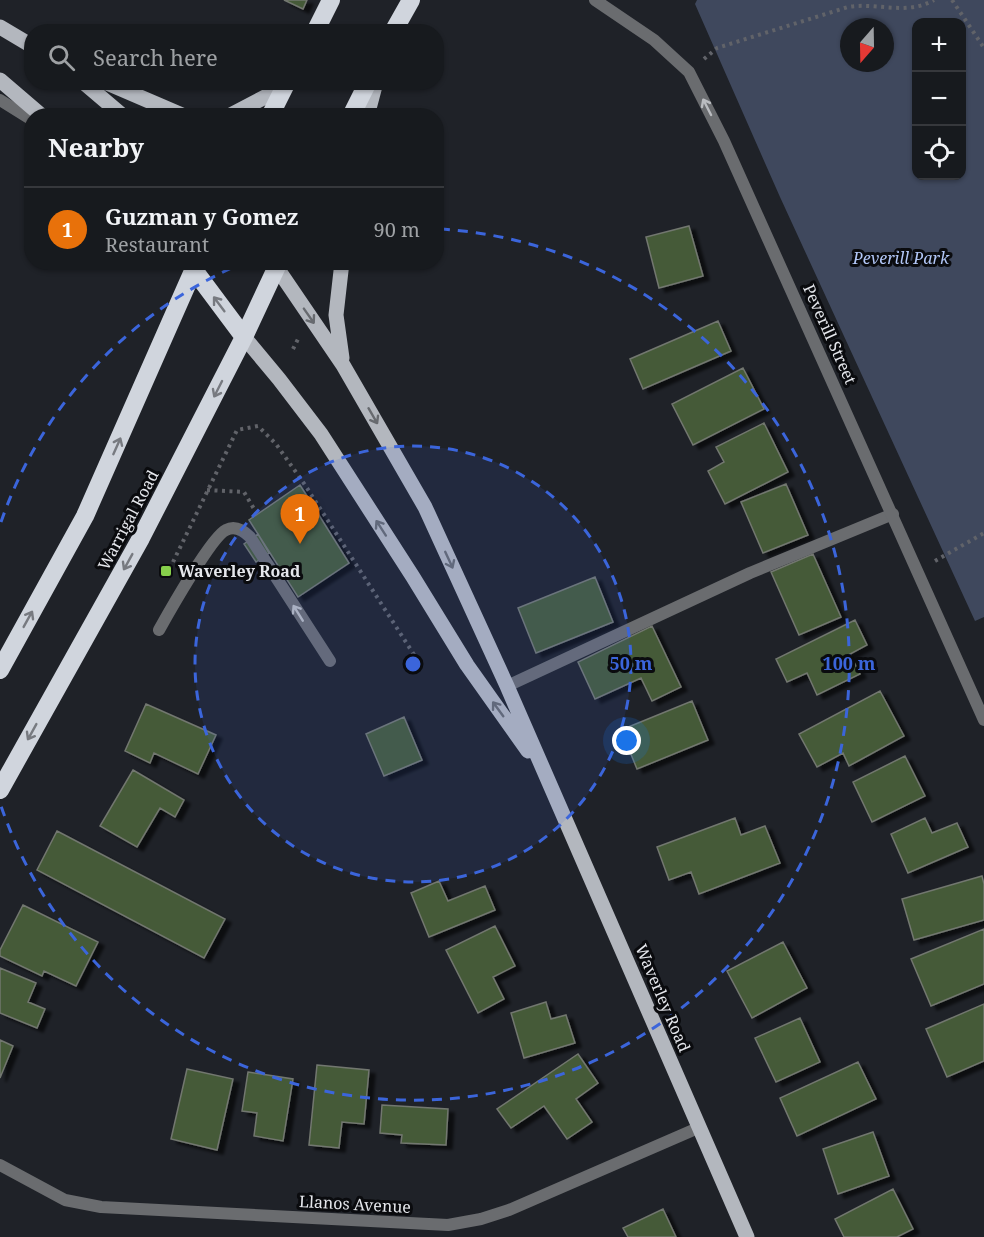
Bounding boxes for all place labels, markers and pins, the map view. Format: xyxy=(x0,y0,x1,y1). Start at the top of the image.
pin: 1 xyxy=(280,494,320,544)
place label: Waverley Road xyxy=(178,560,301,582)
marker: Waverley Road xyxy=(159,564,173,578)
centre of rings xyxy=(403,654,423,674)

